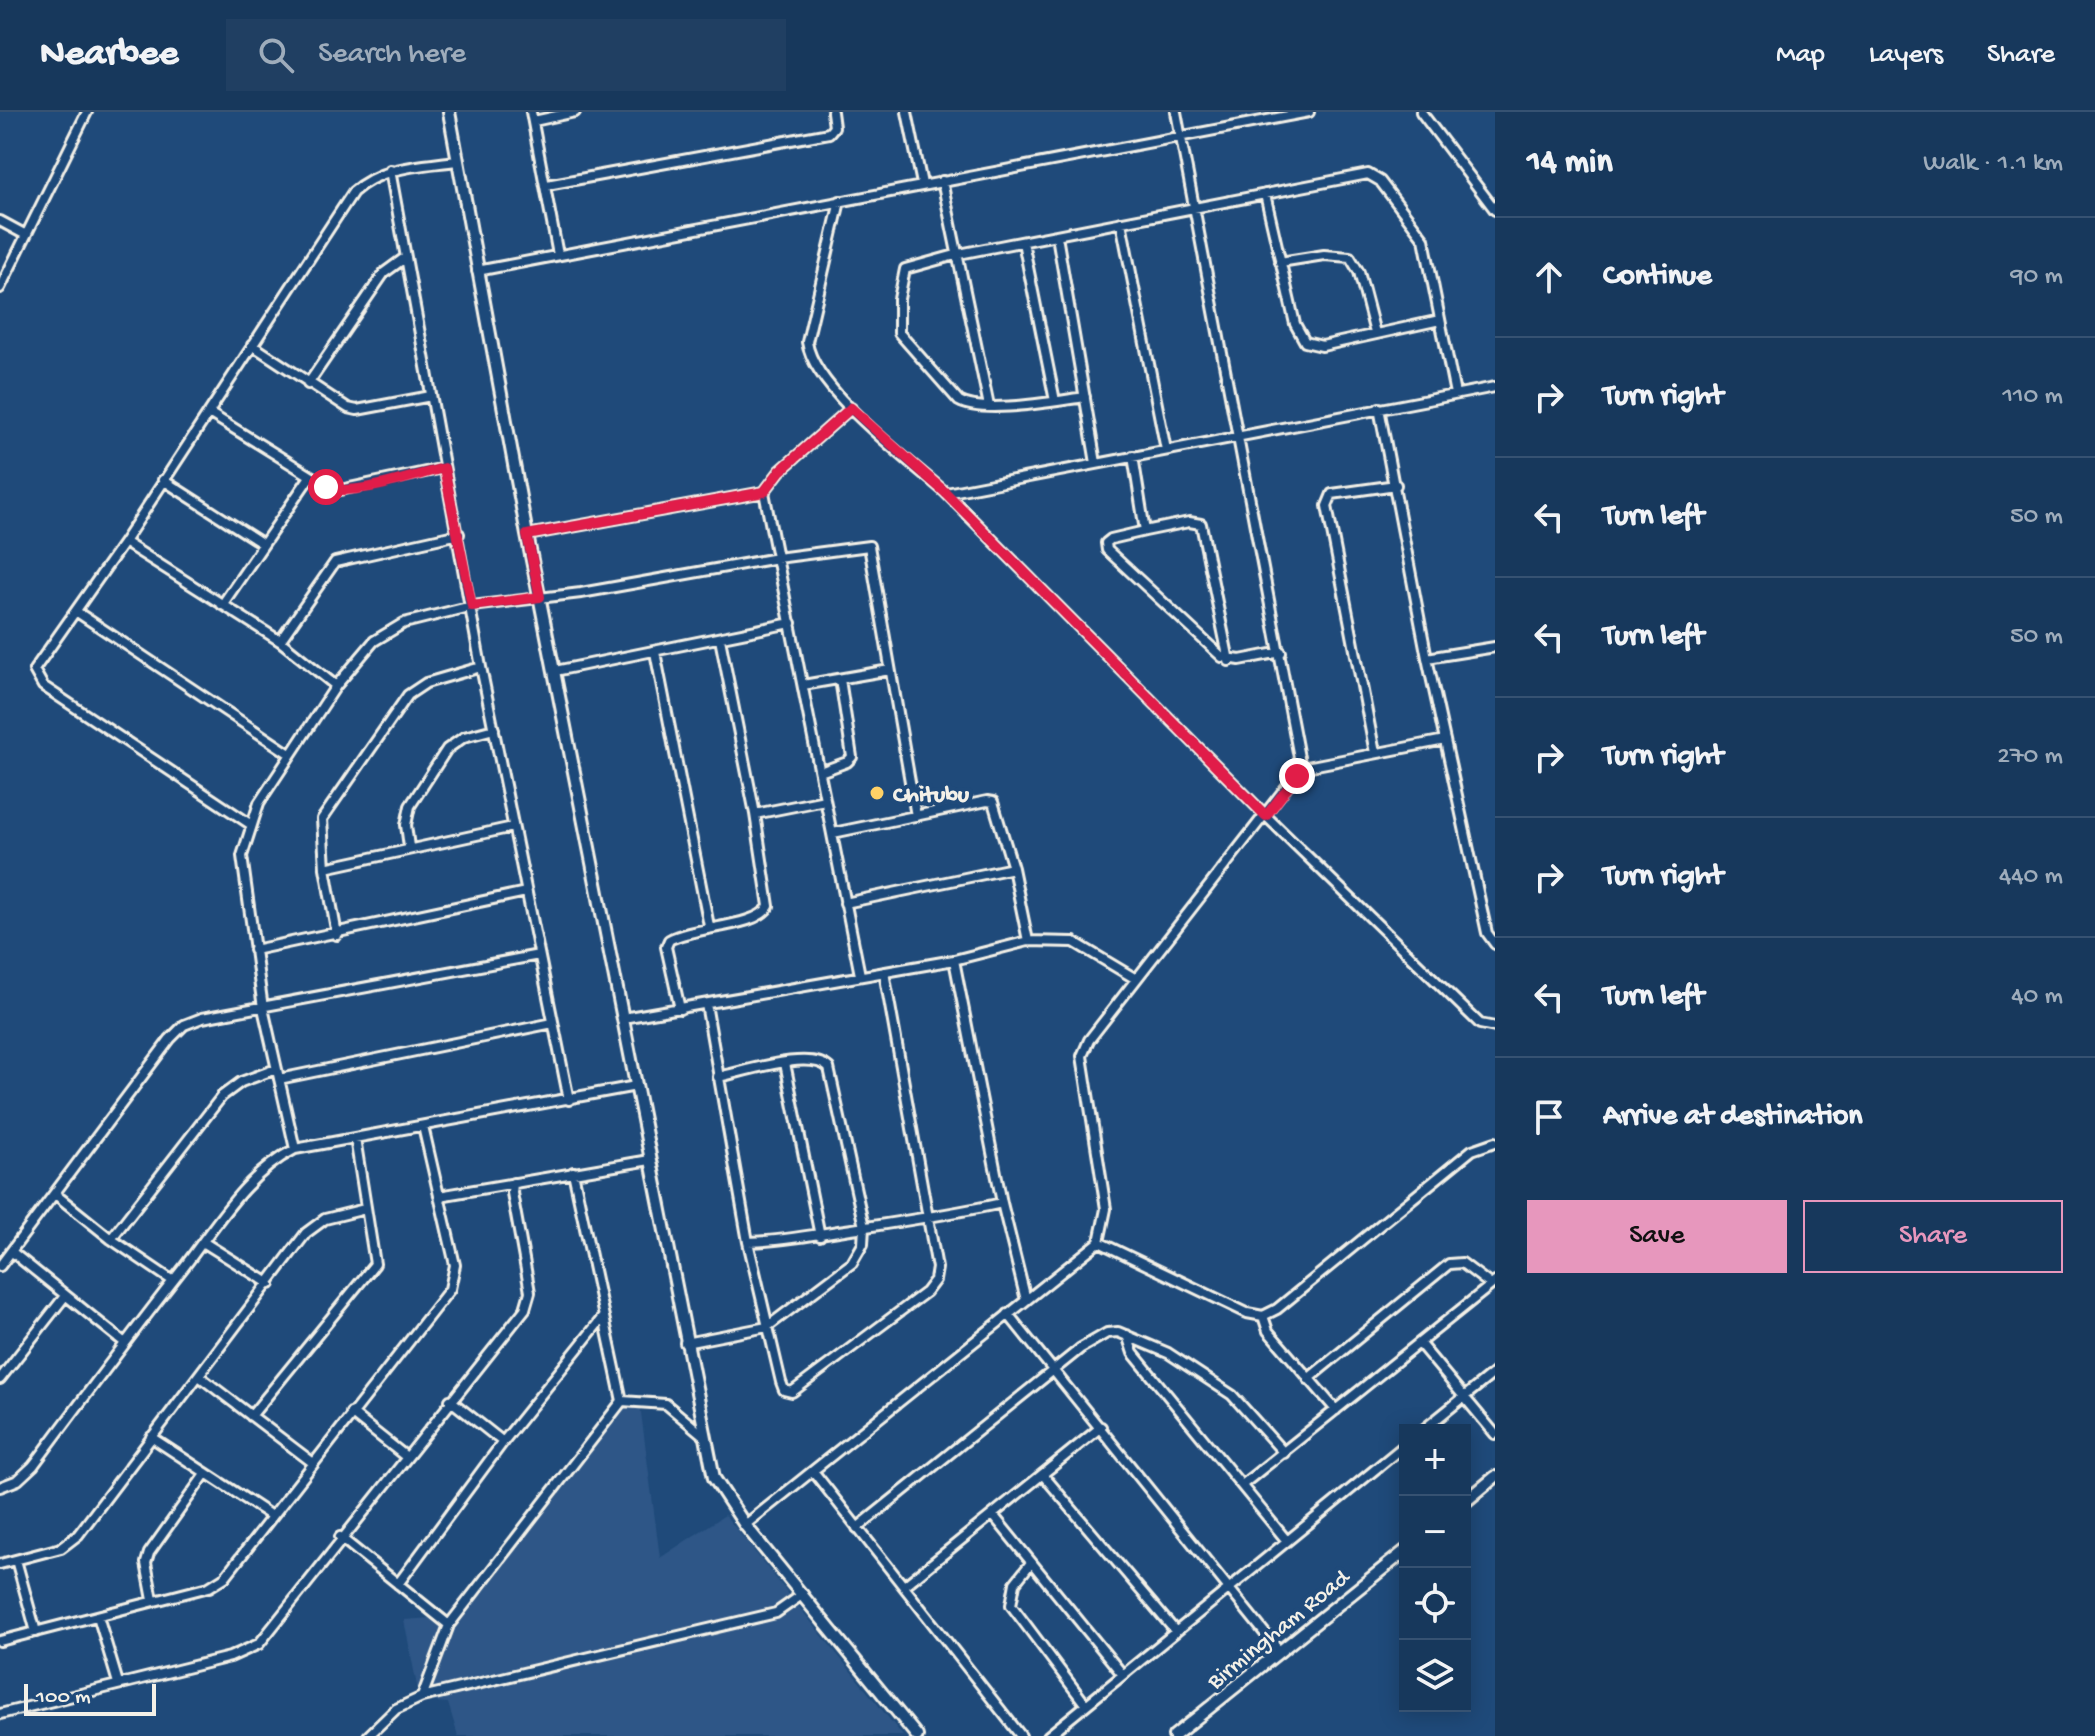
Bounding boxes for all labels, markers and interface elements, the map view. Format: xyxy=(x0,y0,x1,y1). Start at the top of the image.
search box xyxy=(226,19,786,91)
text: Nearbee xyxy=(40,33,178,77)
icon: search xyxy=(254,33,298,77)
text: Search here xyxy=(318,38,466,73)
text: Map xyxy=(1776,39,1825,72)
text: Layers xyxy=(1869,39,1943,72)
text: Share xyxy=(1987,39,2055,72)
text: 14 min xyxy=(1527,144,1613,184)
text: Walk · 1.1 km xyxy=(1923,149,2063,180)
icon: ahead xyxy=(1527,255,1571,299)
text: Continue xyxy=(1603,260,1712,295)
text: 90 m xyxy=(2011,262,2063,293)
icon: right xyxy=(1527,375,1571,419)
text: Turn right xyxy=(1603,380,1723,415)
text: 110 m xyxy=(2003,382,2063,413)
route start xyxy=(308,469,344,505)
icon: left xyxy=(1527,495,1571,539)
text: Turn left xyxy=(1603,500,1704,535)
text: 50 m xyxy=(2010,502,2063,533)
icon: left xyxy=(1527,615,1571,659)
text: Turn left xyxy=(1603,620,1704,655)
text: 50 m xyxy=(2010,622,2063,653)
icon: right xyxy=(1527,735,1571,779)
text: Turn right xyxy=(1603,740,1723,775)
text: 270 m xyxy=(1997,742,2063,773)
route end xyxy=(1279,758,1315,794)
place label: Chitubu xyxy=(893,782,970,811)
marker: Chitubu xyxy=(868,784,886,802)
icon: right xyxy=(1527,855,1571,899)
text: Turn right xyxy=(1603,860,1723,895)
text: 440 m xyxy=(1999,862,2063,893)
icon: left xyxy=(1527,975,1571,1019)
text: Turn left xyxy=(1603,980,1704,1015)
text: 40 m xyxy=(2011,982,2063,1013)
icon: arrive xyxy=(1527,1095,1571,1139)
text: Arrive at destination xyxy=(1603,1100,1863,1135)
button: Save xyxy=(1527,1200,1787,1273)
button: Share xyxy=(1803,1200,2063,1273)
map controls xyxy=(1399,1424,1471,1712)
button: + xyxy=(1399,1424,1471,1496)
button: − xyxy=(1399,1496,1471,1568)
street label: Birmingham Road xyxy=(1201,1563,1358,1698)
button: locate xyxy=(1399,1568,1471,1640)
button: layers xyxy=(1399,1640,1471,1712)
scale bar xyxy=(24,1680,156,1716)
text: 100 m xyxy=(36,1685,91,1711)

